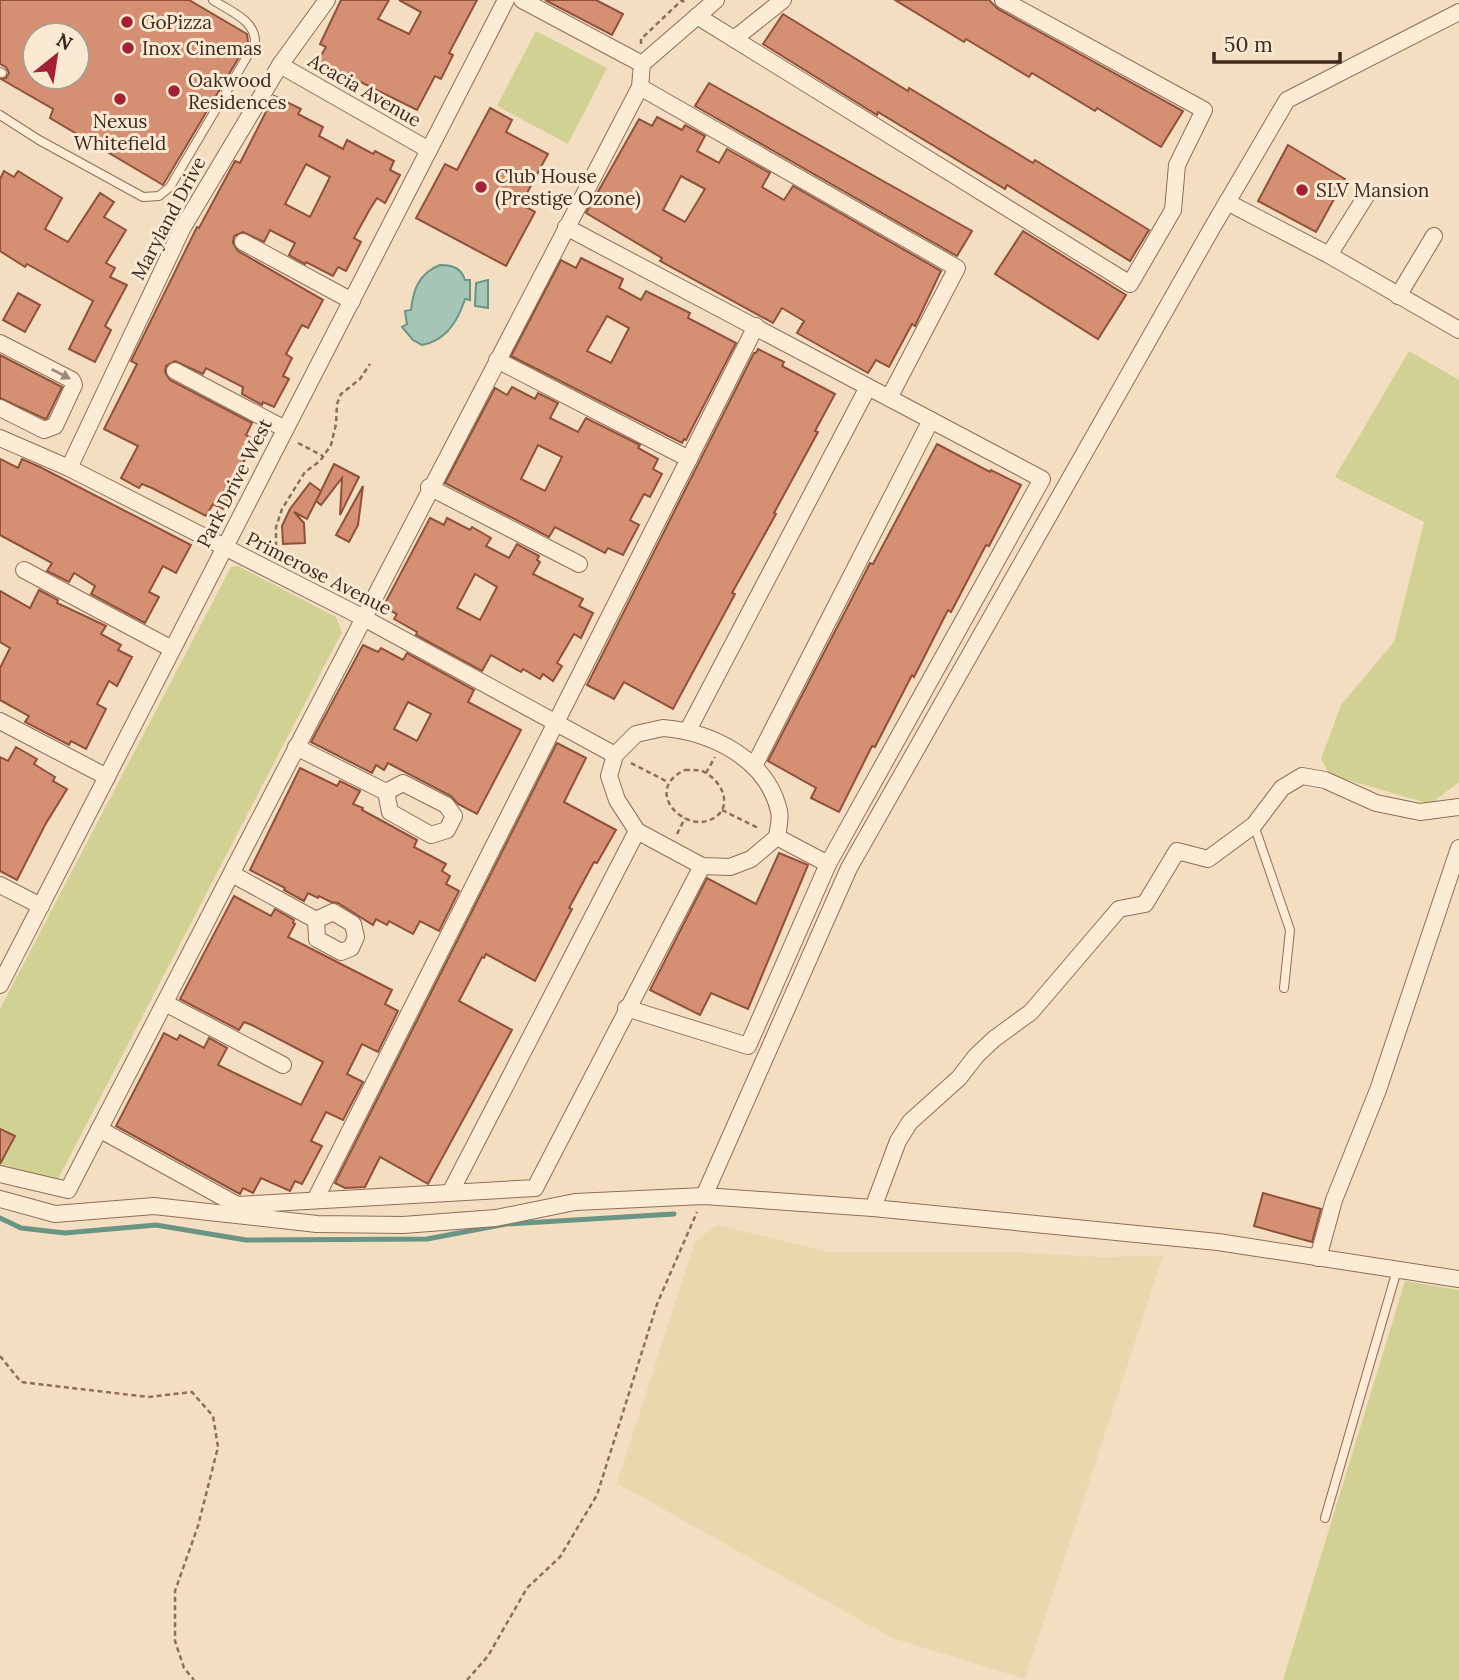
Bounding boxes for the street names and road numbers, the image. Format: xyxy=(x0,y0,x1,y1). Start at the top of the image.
street label: Acacia Avenue xyxy=(303,47,426,132)
street label: Maryland Drive xyxy=(125,152,211,284)
street label: Park Drive West xyxy=(191,414,277,552)
street label: Primerose Avenue xyxy=(242,526,396,620)

